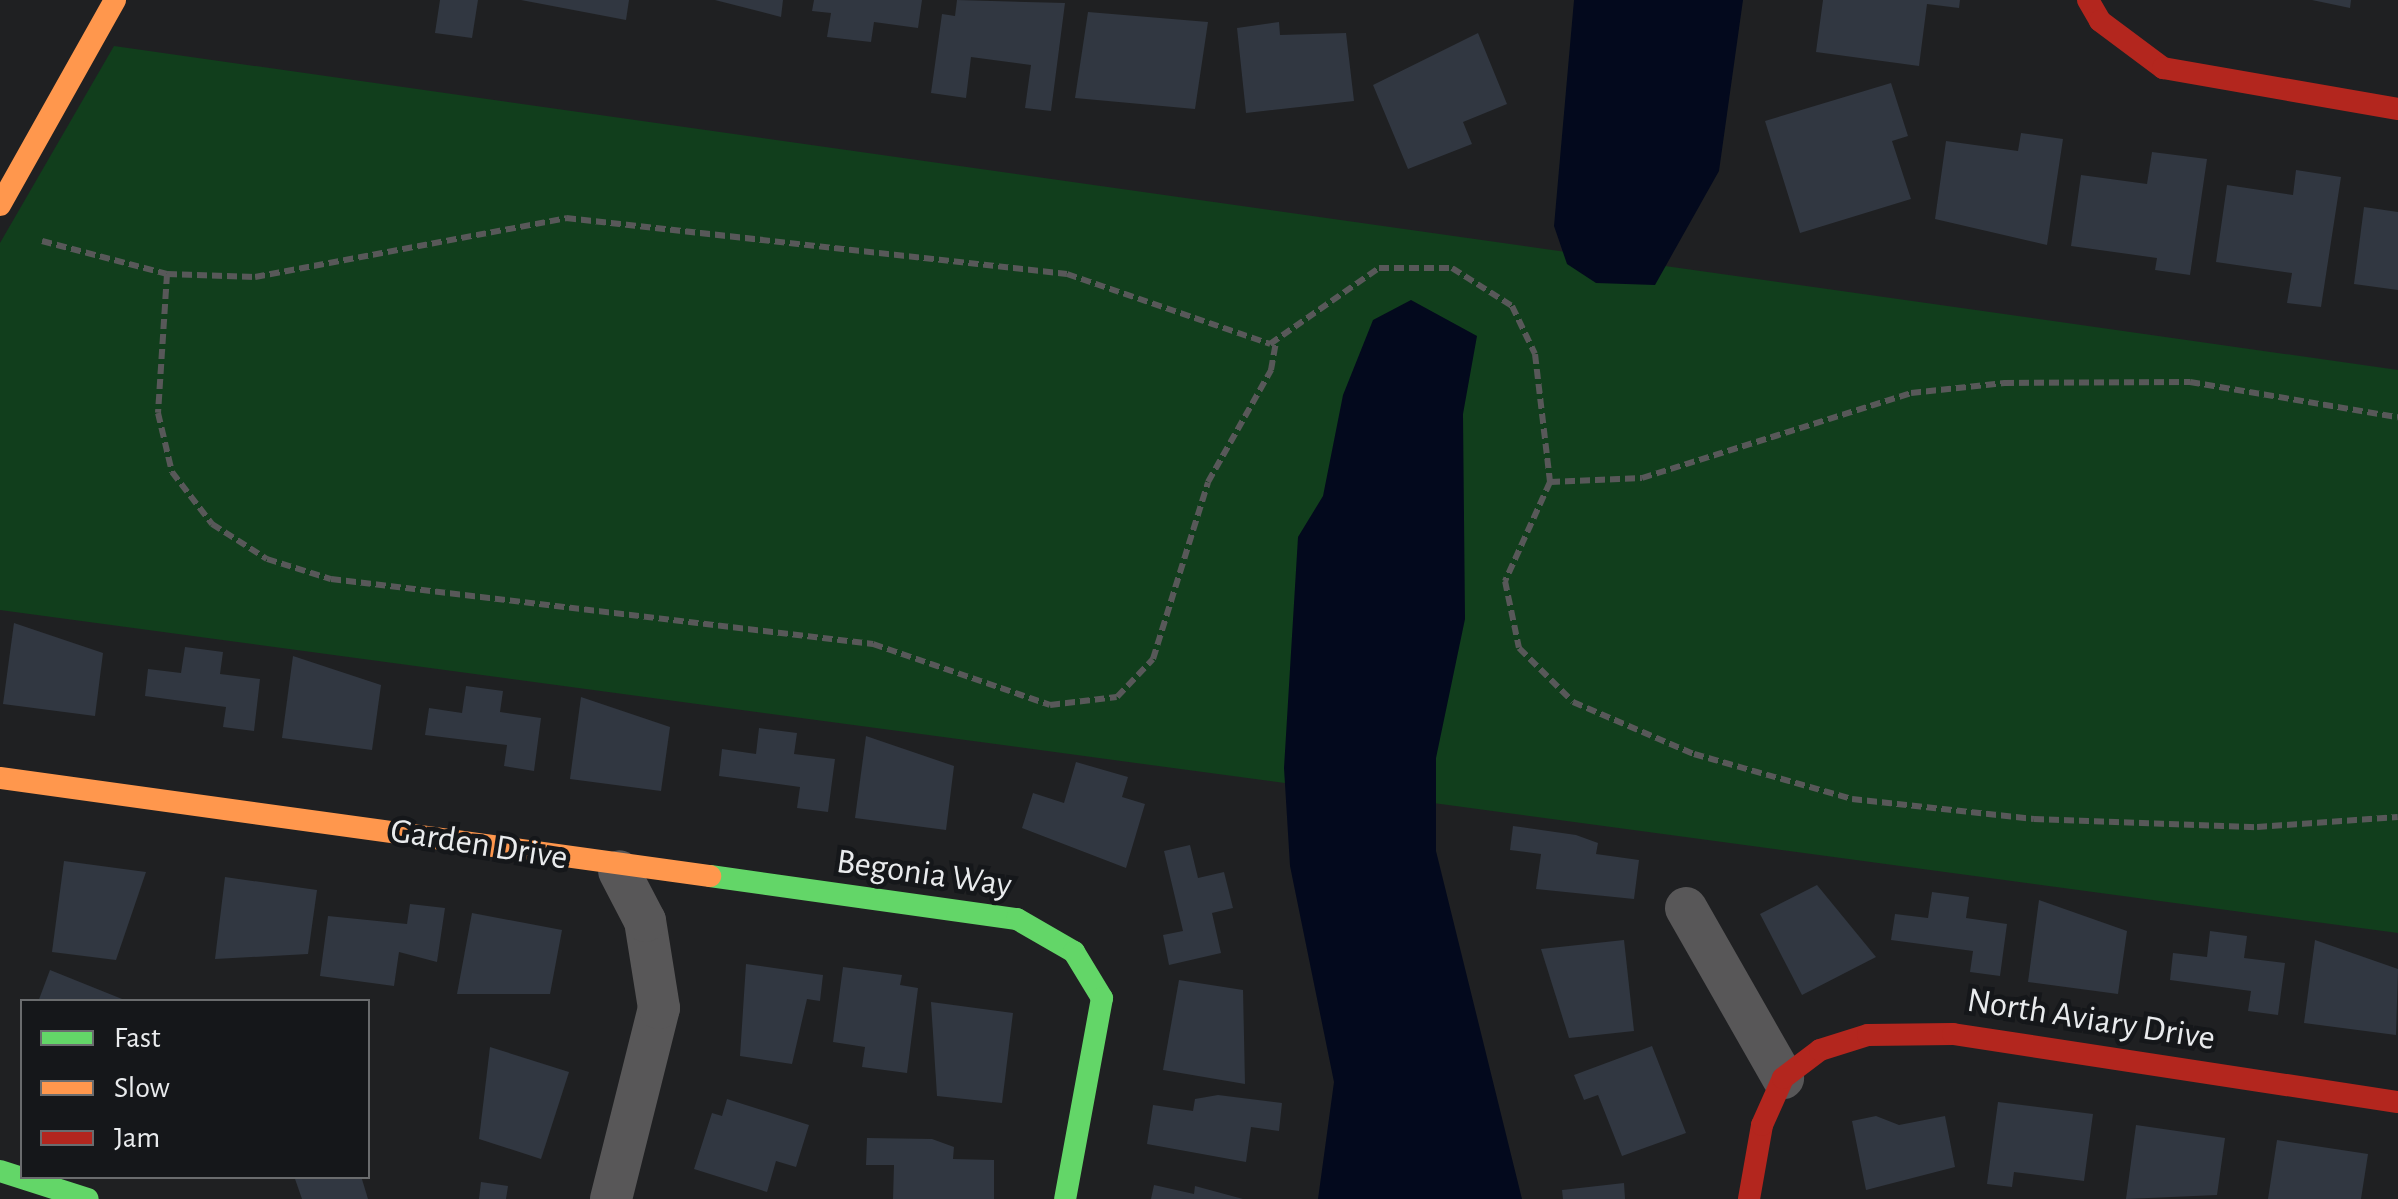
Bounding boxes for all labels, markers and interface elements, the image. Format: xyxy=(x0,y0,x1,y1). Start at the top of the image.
street label: Garden Drive xyxy=(387,810,571,880)
street label: Begonia Way xyxy=(834,841,1014,907)
street label: North Aviary Drive xyxy=(1964,980,2218,1060)
legend xyxy=(20,999,370,1179)
text: Fast xyxy=(114,1023,161,1053)
text: Slow xyxy=(114,1073,170,1103)
text: Jam xyxy=(114,1123,160,1153)

